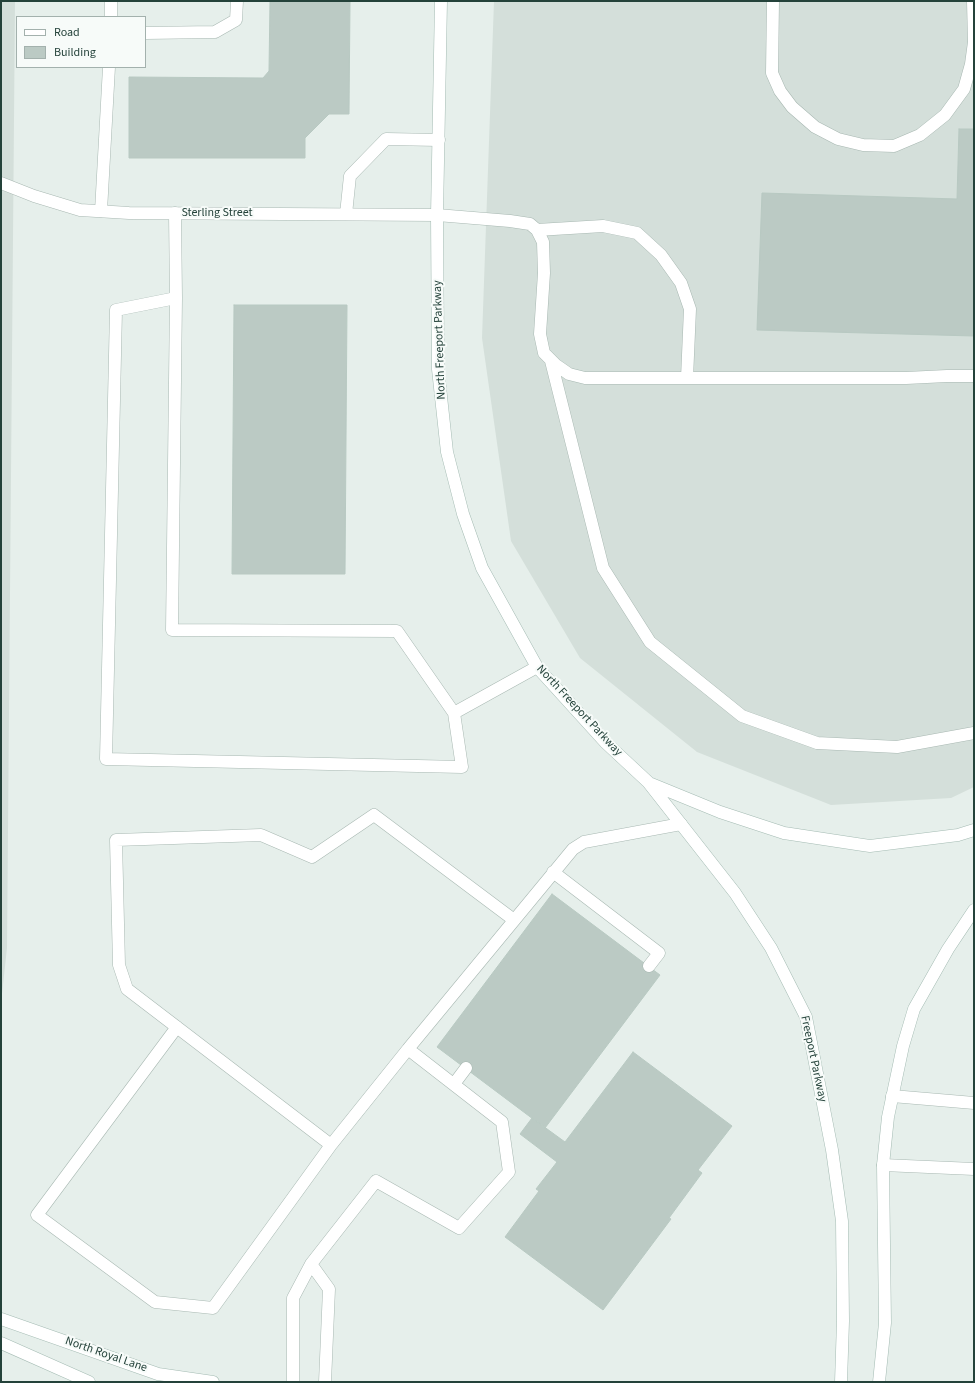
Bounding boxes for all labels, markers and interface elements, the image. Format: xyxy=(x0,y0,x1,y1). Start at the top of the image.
legend xyxy=(16,16,146,68)
text: Road xyxy=(54,24,80,41)
text: Building xyxy=(54,44,96,61)
street label: Sterling Street xyxy=(181,206,253,220)
street label: North Freeport Parkway xyxy=(431,280,449,400)
street label: North Freeport Parkway xyxy=(533,662,625,760)
street label: Freeport Parkway xyxy=(797,1014,829,1104)
street label: North Royal Lane xyxy=(63,1334,149,1376)

